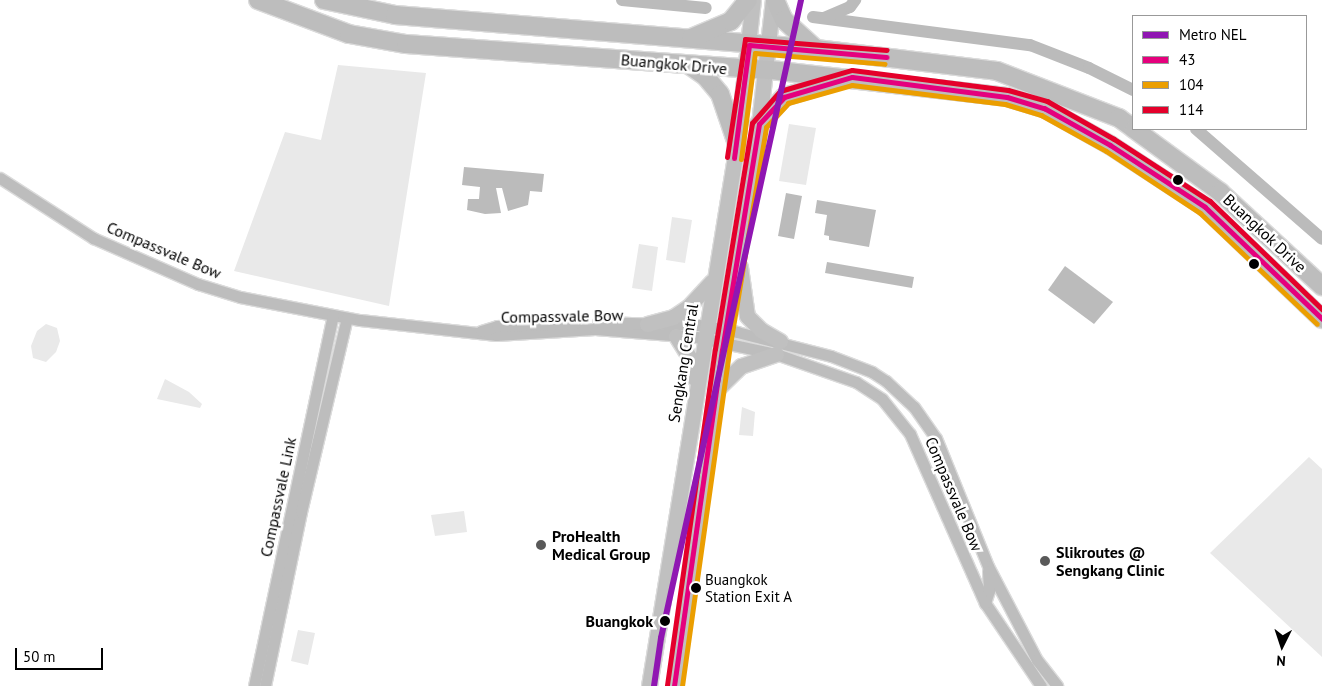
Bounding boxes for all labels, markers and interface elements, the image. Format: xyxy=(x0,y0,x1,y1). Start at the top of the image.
legend xyxy=(1132,15,1307,130)
text: Metro NEL xyxy=(1179,25,1247,44)
street label: Buangkok Drive xyxy=(620,50,728,78)
text: 43 xyxy=(1179,50,1195,69)
text: 104 xyxy=(1179,75,1204,94)
text: 114 xyxy=(1179,100,1204,119)
unlabelled marker xyxy=(1173,175,1183,185)
street label: Buangkok Drive xyxy=(1219,189,1311,277)
street label: Compassvale Bow xyxy=(104,217,224,283)
unlabelled marker xyxy=(1249,259,1259,269)
street label: Sengkang Central xyxy=(664,302,702,424)
street label: Compassvale Bow xyxy=(501,305,623,327)
street label: Compassvale Bow xyxy=(921,434,987,554)
street label: Compassvale Link xyxy=(256,435,300,559)
place label: ProHealth Medical Group xyxy=(552,526,651,564)
marker: ProHealth Medical Group xyxy=(534,538,548,552)
place label: Slikroutes @ Sengkang Clinic xyxy=(1056,542,1165,580)
marker: Slikroutes @ Sengkang Clinic xyxy=(1038,554,1052,568)
place label: Buangkok Station Exit A xyxy=(705,570,792,605)
marker: Buangkok Station Exit A xyxy=(691,583,701,593)
place label: Buangkok xyxy=(586,611,653,631)
marker: Buangkok xyxy=(657,613,673,629)
north arrow xyxy=(1257,621,1307,671)
scale bar xyxy=(18,638,105,670)
text: 50 m xyxy=(23,647,56,666)
text: N xyxy=(1276,652,1286,670)

